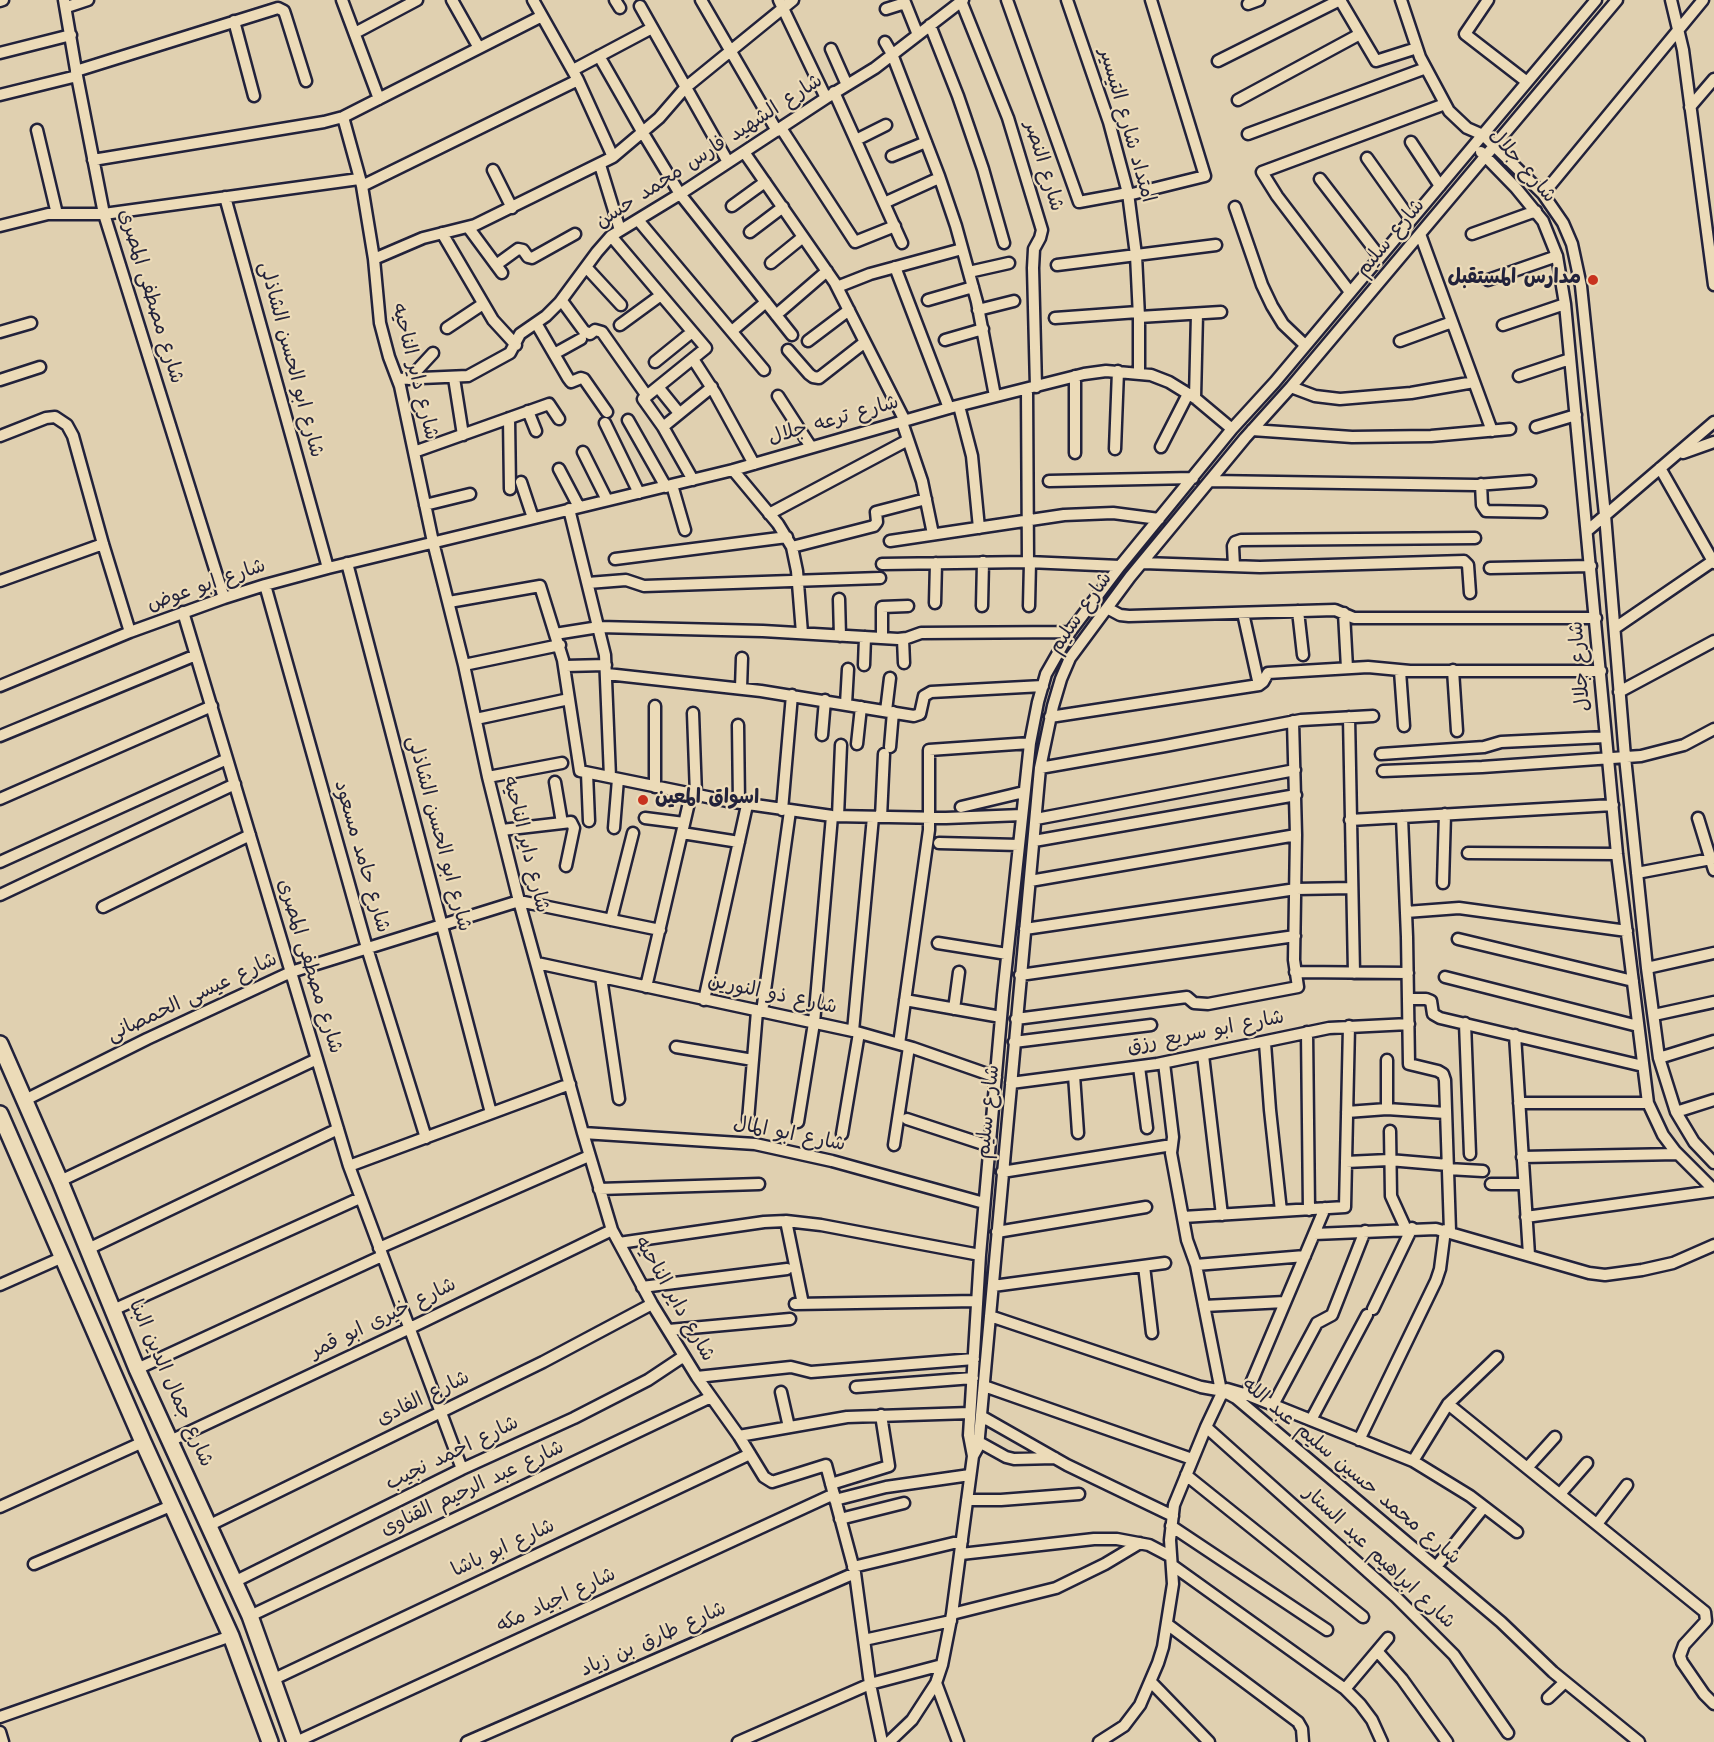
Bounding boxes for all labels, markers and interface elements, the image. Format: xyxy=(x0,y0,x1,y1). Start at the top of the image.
street label: امتداد شارع التيسير xyxy=(1092,46,1158,206)
street label: شارع الشهيد فارس محمد حسن xyxy=(592,70,828,236)
street label: شارع النصر xyxy=(1017,119,1067,215)
street label: شارع جلال xyxy=(1482,125,1560,209)
street label: شارع سليم xyxy=(1353,195,1431,283)
street label: شارع مصطفى المصرى xyxy=(111,207,187,387)
street label: شارع ابو الحسن الشاذلى xyxy=(251,259,327,461)
place label: مدارس المستقبل xyxy=(1447,268,1581,292)
marker: مدارس المستقبل xyxy=(1586,273,1600,287)
street label: شارع داير الناحيه xyxy=(384,301,442,443)
street label: شارع ترعه جلال xyxy=(766,392,902,452)
street label: شارع ابو عوض xyxy=(145,556,269,618)
street label: شارع سليم xyxy=(1045,569,1119,659)
street label: شارع جلال xyxy=(1566,620,1598,712)
street label: شارع ابو الحسن الشاذلى xyxy=(399,733,475,935)
street label: شارع داير الناحيه xyxy=(495,774,553,916)
street label: شارع حامد مسعود xyxy=(327,778,393,936)
place label: اسواق المعين xyxy=(655,788,759,812)
marker: اسواق المعين xyxy=(636,793,650,807)
street label: شارع مصطفى المصرى xyxy=(270,877,346,1057)
street label: شارع عيسى الحمصانى xyxy=(104,949,282,1049)
street label: شارع ذو النورين xyxy=(705,971,839,1021)
street label: شارع ابو سريع رزق xyxy=(1125,1007,1287,1061)
street label: شارع سليم xyxy=(973,1064,1007,1160)
street label: شارع ابو المال xyxy=(731,1113,847,1159)
street label: شارع داير الناحيه xyxy=(628,1233,718,1367)
street label: شارع خيرى ابو قمر xyxy=(307,1274,461,1366)
street label: شارع جمال الدين البنا xyxy=(121,1297,217,1471)
street label: شارع الفادى xyxy=(374,1367,474,1433)
street label: شارع محمد حسين سليم عبد الله xyxy=(1236,1374,1464,1572)
street label: شارع احمد نجيب xyxy=(383,1412,523,1498)
street label: شارع عبد الرحيم القناوى xyxy=(377,1437,569,1543)
street label: شارع ابراهيم عبد الستار xyxy=(1297,1483,1459,1635)
street label: شارع ابو باشا xyxy=(448,1516,560,1584)
street label: شارع اجياد مكه xyxy=(494,1564,620,1640)
street label: شارع طارق بن زياد xyxy=(577,1598,731,1684)

